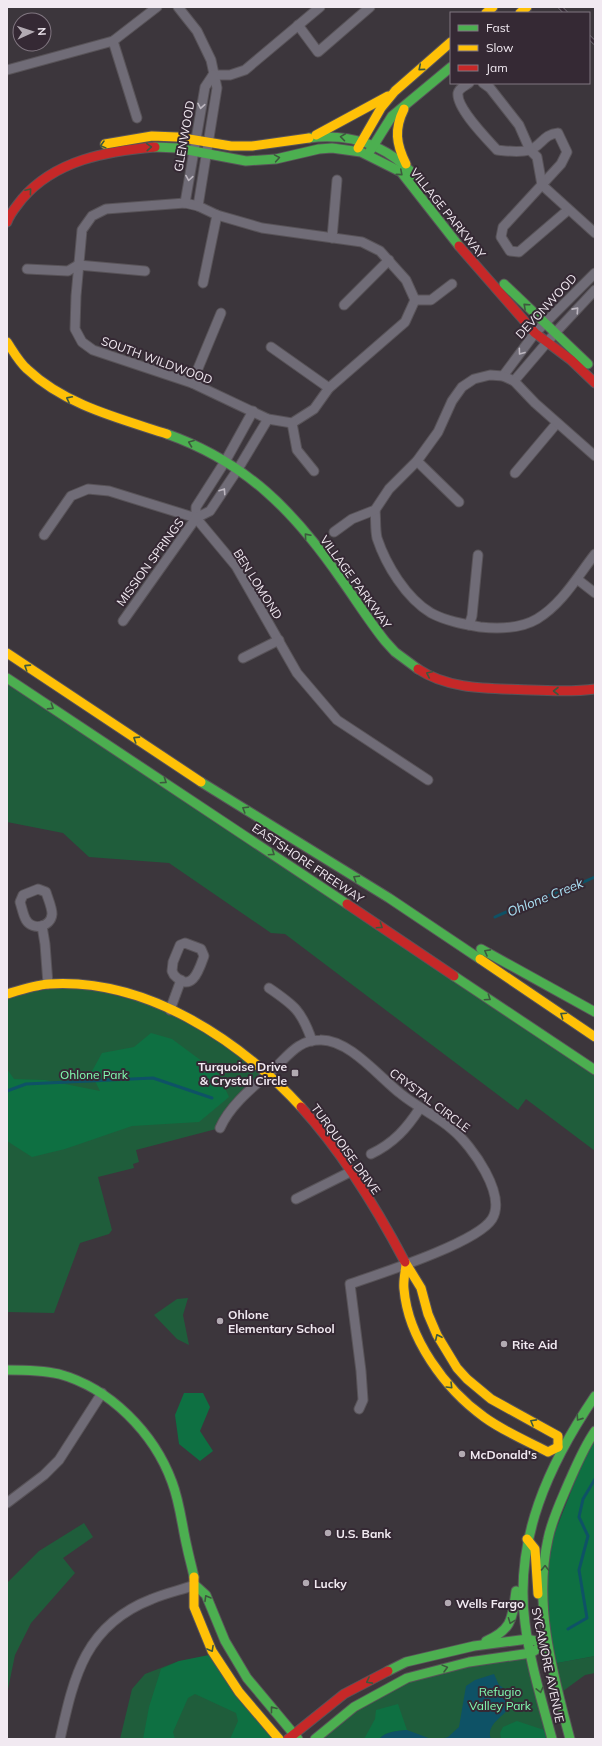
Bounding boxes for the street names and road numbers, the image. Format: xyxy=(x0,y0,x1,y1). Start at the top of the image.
street label: GLENWOOD xyxy=(170,99,198,173)
street label: VILLAGE PARKWAY xyxy=(407,165,489,262)
street label: DEVONWOOD xyxy=(512,271,580,341)
street label: SOUTH WILDWOOD xyxy=(99,333,215,387)
street label: MISSION SPRINGS xyxy=(113,515,187,609)
street label: VILLAGE PARKWAY xyxy=(317,532,395,632)
street label: BEN LOMOND xyxy=(230,546,286,622)
street label: EASTSHORE FREEWAY xyxy=(249,820,367,906)
street label: CRYSTAL CIRCLE xyxy=(387,1065,473,1135)
street label: TURQUOISE DRIVE xyxy=(308,1101,384,1197)
street label: SYCAMORE AVENUE xyxy=(528,1606,568,1724)

